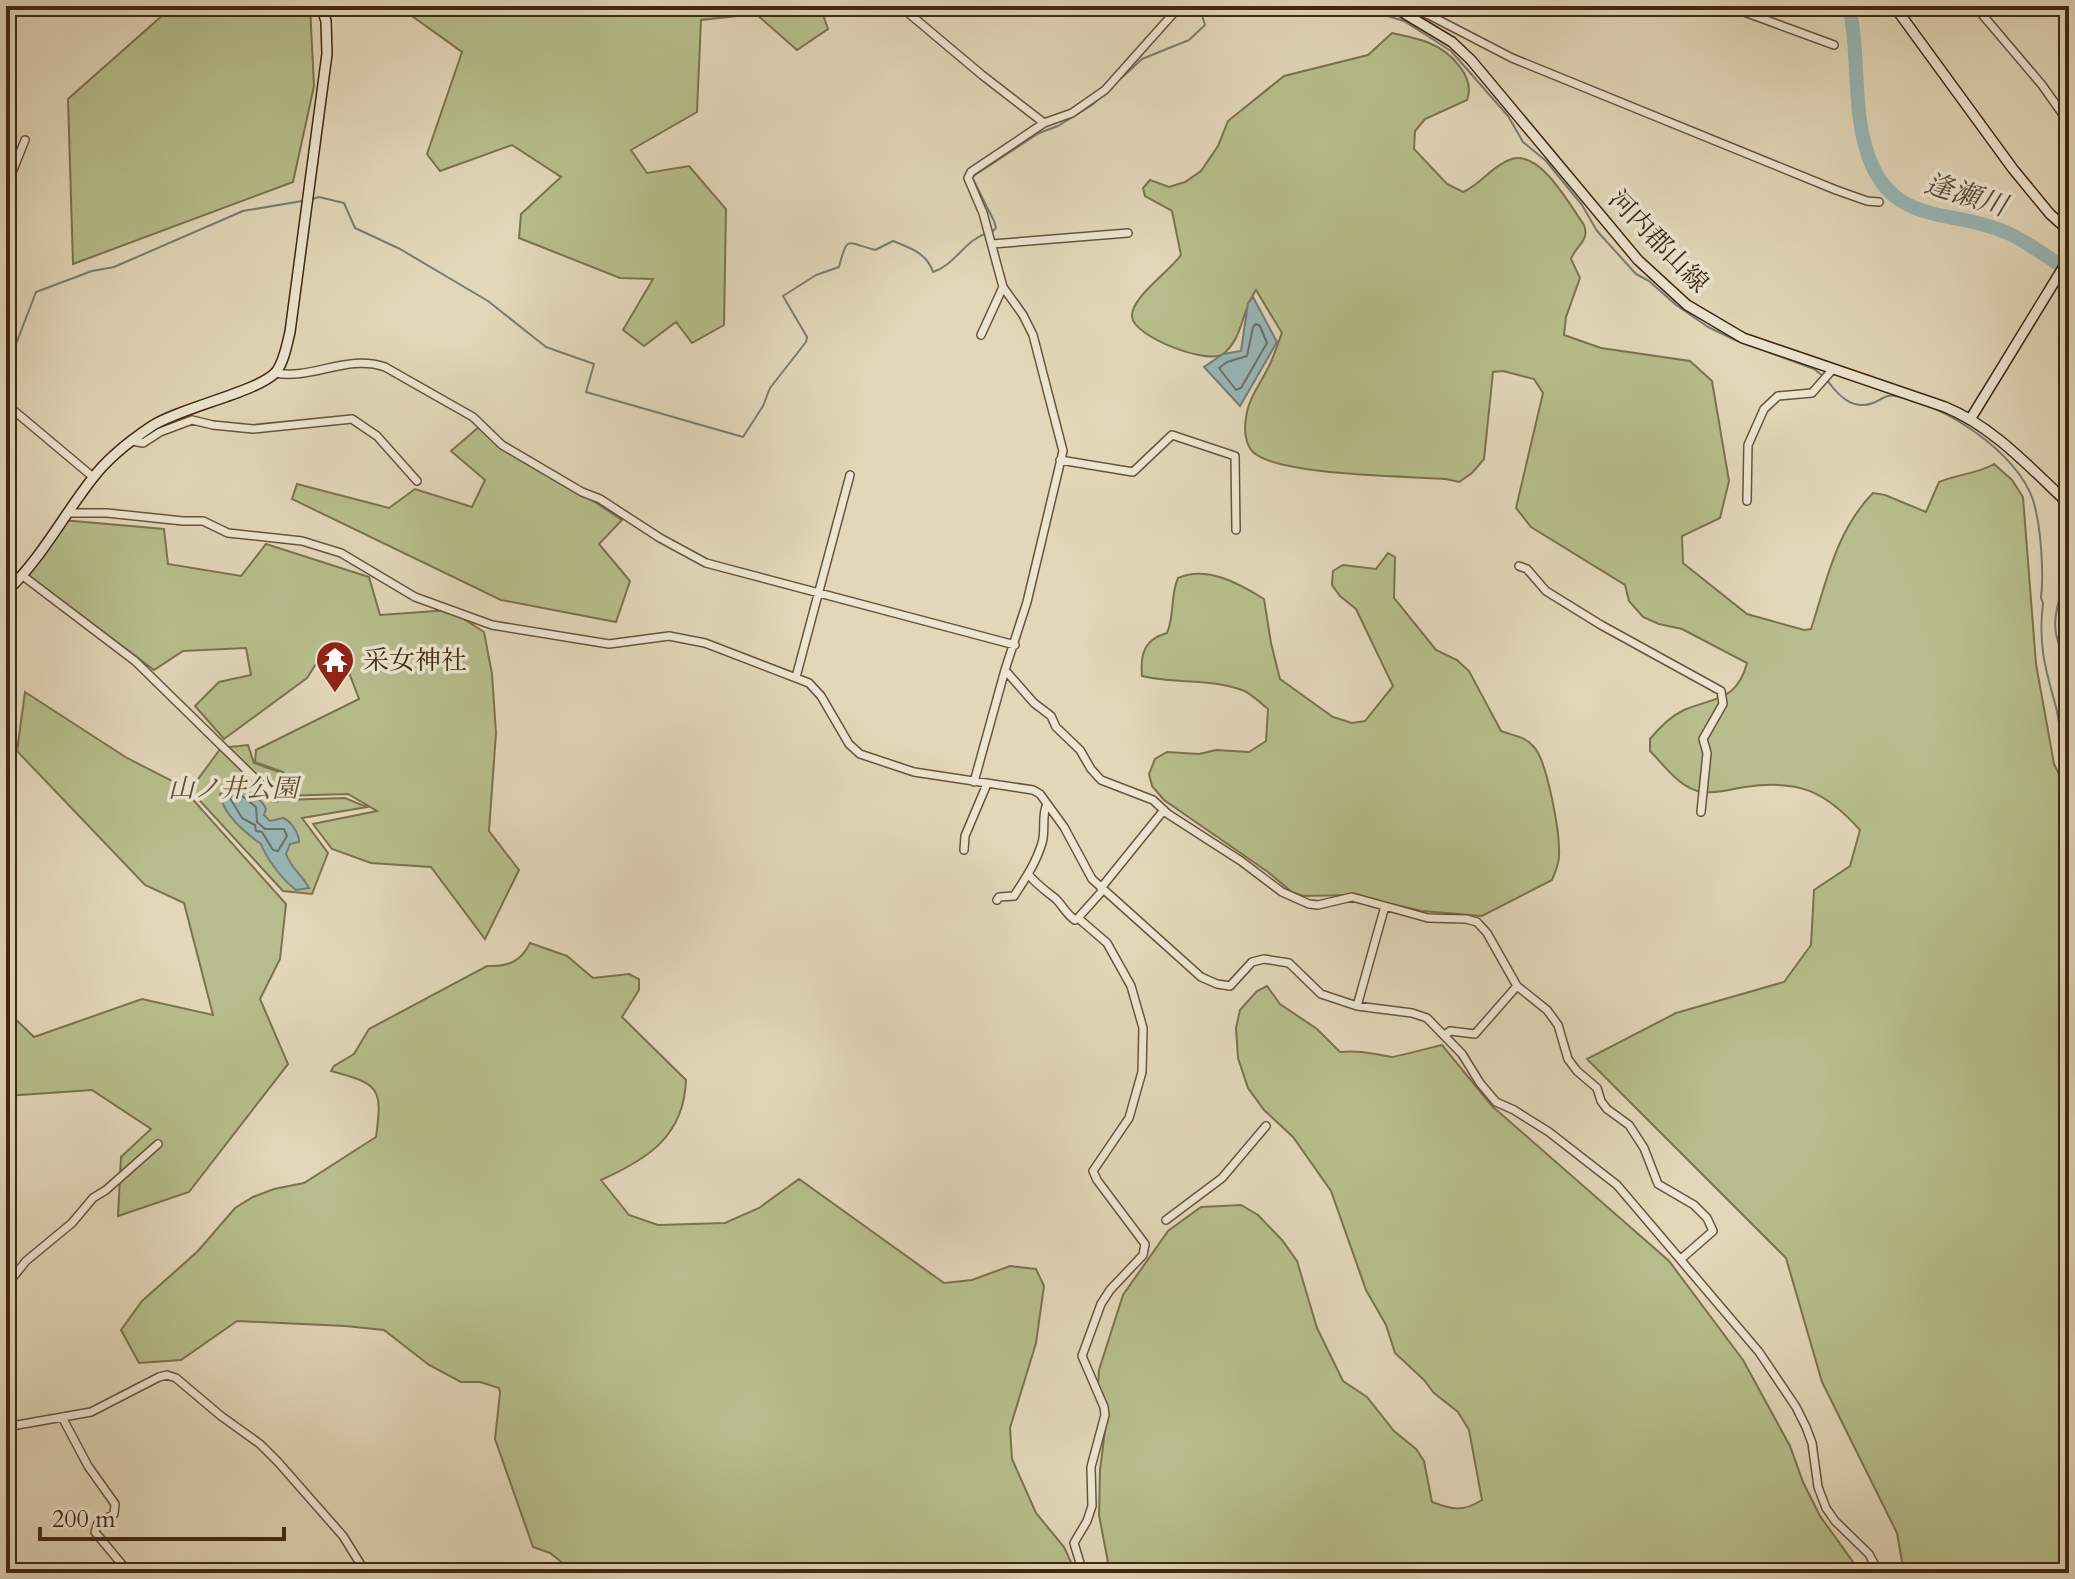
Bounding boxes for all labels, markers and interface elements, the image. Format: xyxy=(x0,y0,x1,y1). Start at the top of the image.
water label: 逢瀬川 xyxy=(1920,165,2014,226)
street label: 河内郡山線 xyxy=(1601,182,1716,300)
temple icon: 采女神社 xyxy=(314,639,356,694)
place label: 采女神社 xyxy=(363,643,467,678)
park label: 山ノ井公園 xyxy=(168,771,302,806)
scale bar xyxy=(40,1491,284,1541)
text: 200 m xyxy=(52,1503,116,1536)

